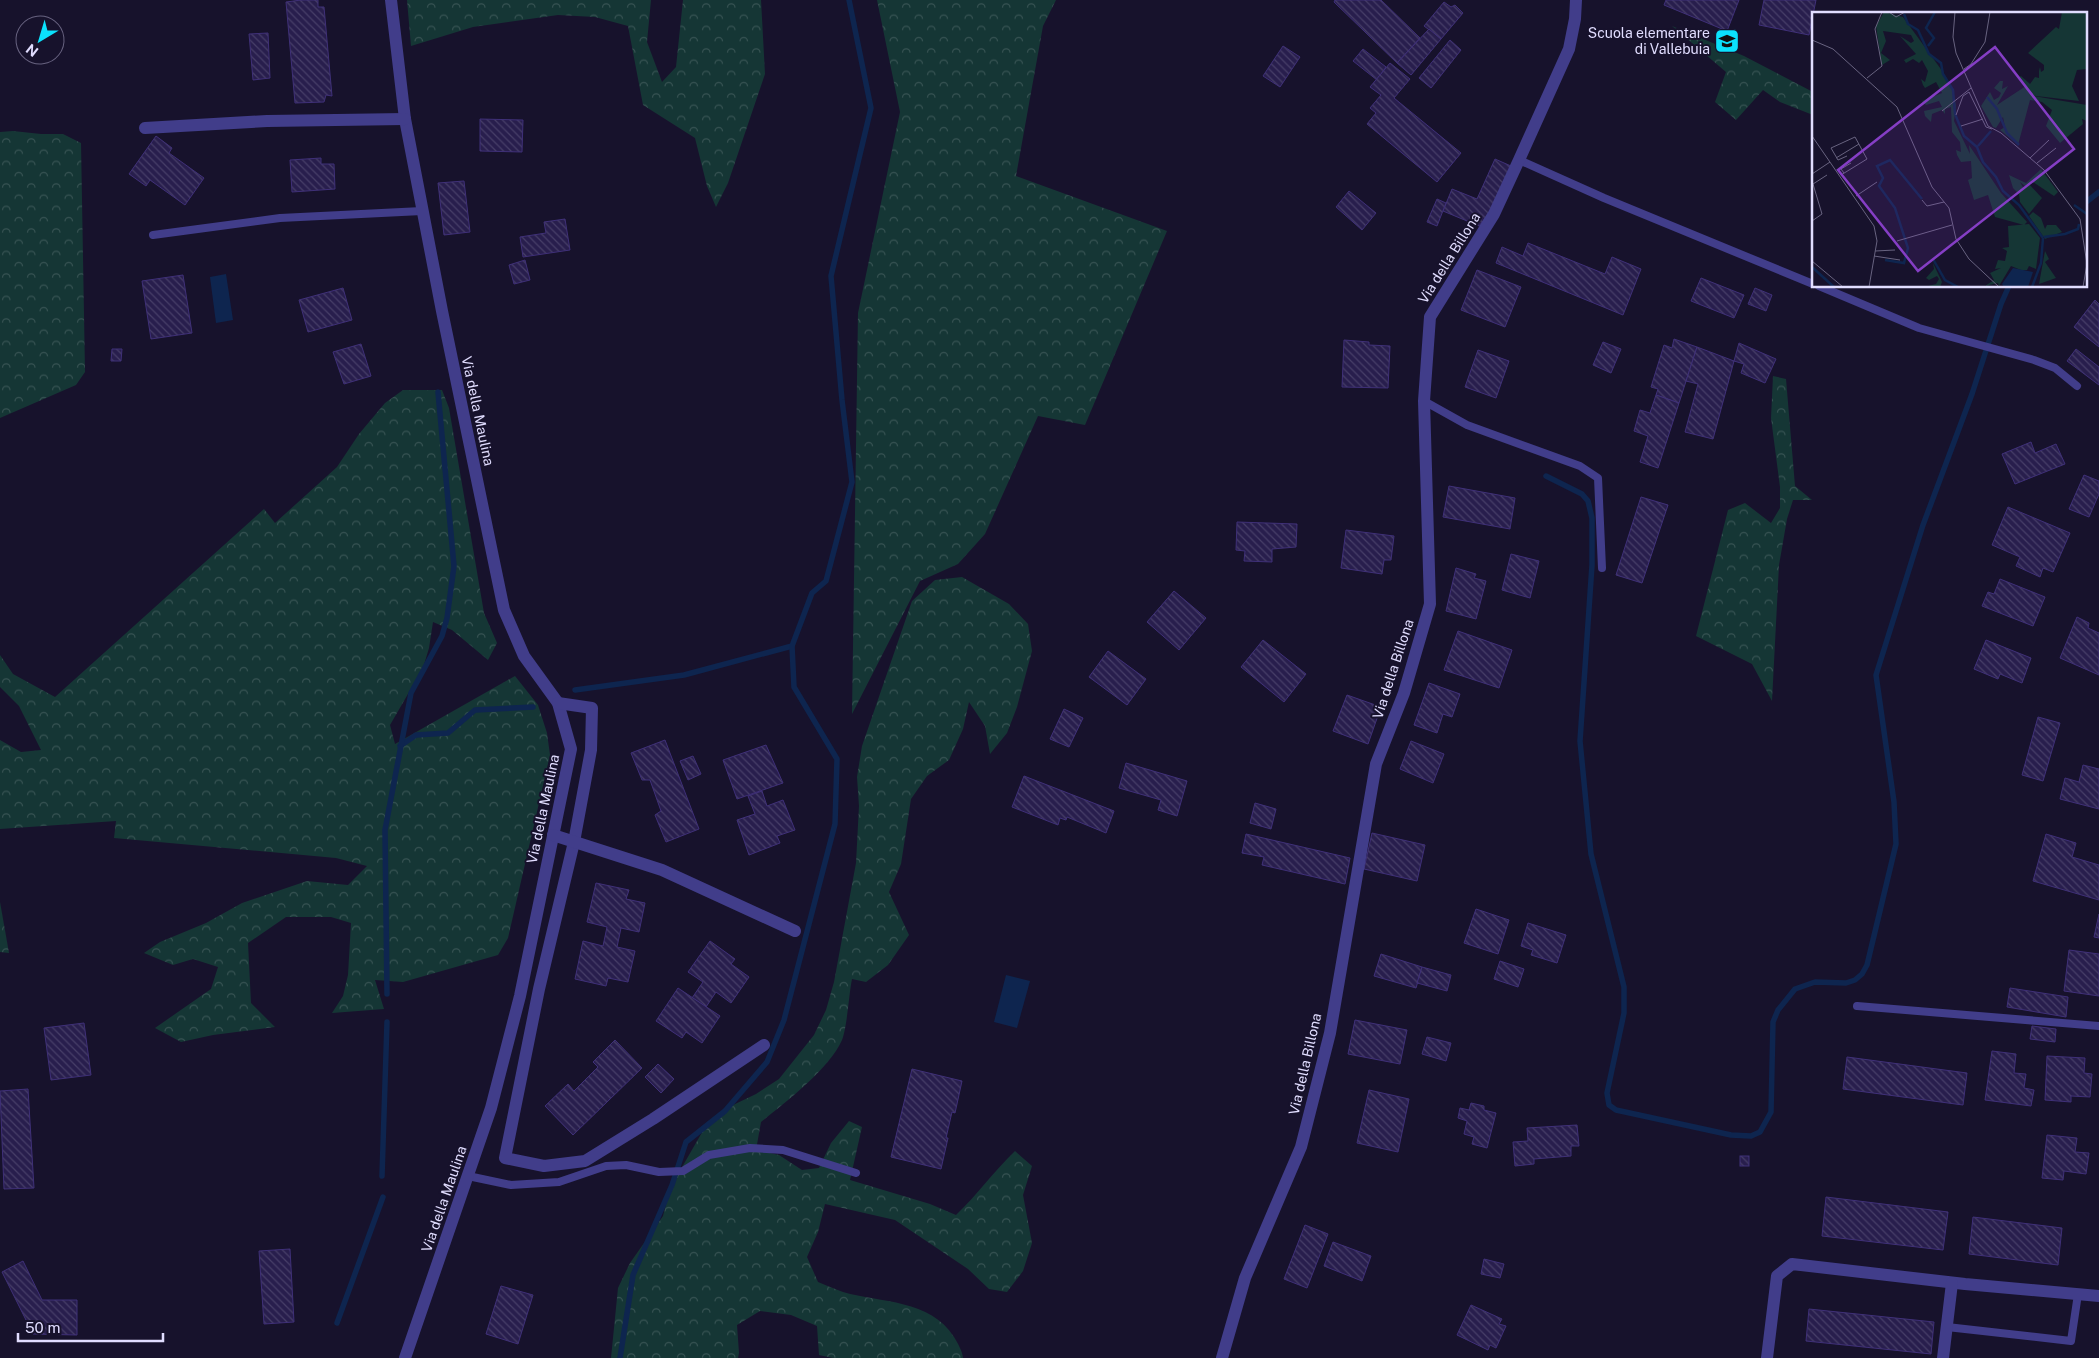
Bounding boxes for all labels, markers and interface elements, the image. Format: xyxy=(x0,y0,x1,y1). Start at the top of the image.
inset map xyxy=(1812,12,2086,288)
north arrow xyxy=(15,15,65,65)
place label: Scuola elementare di Vallebuia xyxy=(1588,25,1710,57)
school or university icon: Scuola elementare di Vallebuia xyxy=(1714,28,1740,54)
text: N xyxy=(23,41,41,60)
street label: Via della Billona xyxy=(1415,210,1483,306)
street label: Via della Maulina xyxy=(459,355,497,467)
street label: Via della Billona xyxy=(1369,617,1417,721)
street label: Via della Maulina xyxy=(524,753,562,865)
street label: Via della Billona xyxy=(1286,1012,1324,1116)
street label: Via della Maulina xyxy=(418,1144,470,1254)
scale bar xyxy=(18,1310,162,1342)
text: 50 m xyxy=(25,1319,60,1336)

